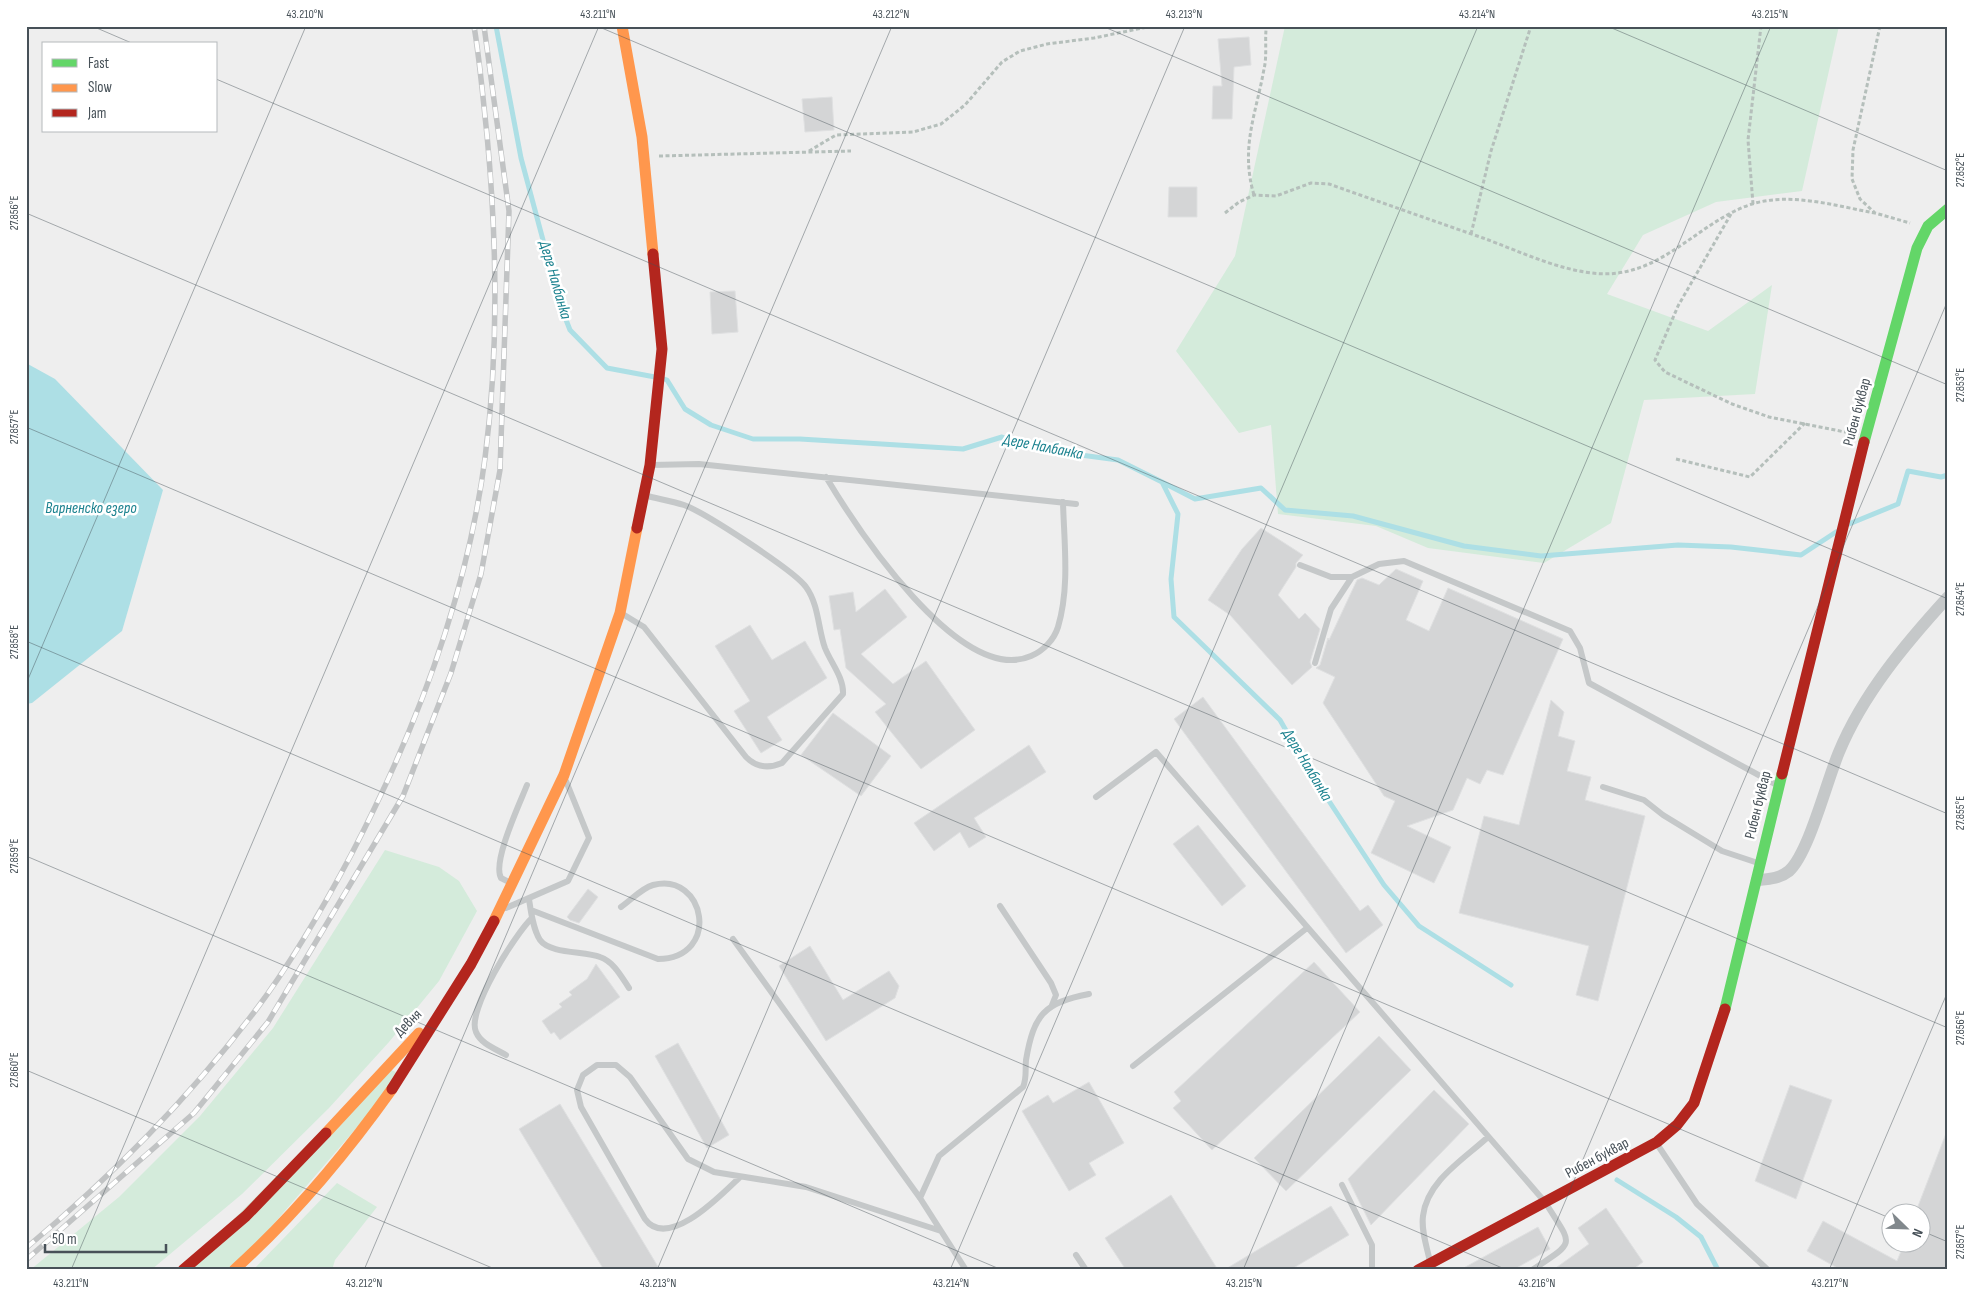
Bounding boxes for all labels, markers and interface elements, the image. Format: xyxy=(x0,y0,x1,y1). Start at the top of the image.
text: 43.210°N xyxy=(287,7,323,22)
text: 43.211°N xyxy=(580,7,616,22)
text: 43.212°N xyxy=(873,7,909,22)
text: 43.213°N xyxy=(1166,7,1202,22)
text: 43.214°N xyxy=(1459,7,1495,22)
text: 43.215°N xyxy=(1752,7,1788,22)
legend xyxy=(42,42,218,132)
text: Fast xyxy=(88,54,110,73)
text: Slow xyxy=(88,78,112,97)
text: Jam xyxy=(87,104,106,123)
text: 27.852°E xyxy=(1953,153,1968,187)
text: 27.856°E xyxy=(7,196,22,230)
water label: Дере Налбанка xyxy=(534,238,575,322)
text: 27.853°E xyxy=(1953,368,1968,402)
street label: Рибен буквар xyxy=(1839,376,1875,448)
text: 27.857°E xyxy=(7,410,22,444)
water label: Дере Налбанка xyxy=(1001,430,1085,464)
water label: Варненско езеро xyxy=(45,499,137,518)
text: 27.854°E xyxy=(1953,582,1968,616)
text: 27.858°E xyxy=(7,625,22,659)
water label: Дере Налбанка xyxy=(1278,725,1336,805)
street label: Рибен буквар xyxy=(1740,769,1776,841)
text: 27.855°E xyxy=(1953,796,1968,830)
text: 27.859°E xyxy=(7,839,22,873)
street label: Девня xyxy=(390,1005,426,1041)
text: 27.856°E xyxy=(1953,1011,1968,1045)
text: 27.860°E xyxy=(7,1052,22,1088)
street label: Рибен буквар xyxy=(1562,1133,1632,1183)
north arrow xyxy=(1882,1204,1932,1254)
scale bar xyxy=(45,1221,166,1253)
text: 27.857°E xyxy=(1953,1225,1968,1259)
text: N xyxy=(1908,1226,1927,1240)
text: 50 m xyxy=(52,1230,77,1249)
text: 43.211°N xyxy=(53,1276,89,1291)
text: 43.212°N xyxy=(346,1276,382,1291)
text: 43.213°N xyxy=(640,1276,676,1291)
text: 43.214°N xyxy=(933,1276,969,1291)
text: 43.215°N xyxy=(1226,1276,1262,1291)
text: 43.216°N xyxy=(1519,1276,1555,1291)
text: 43.217°N xyxy=(1812,1276,1848,1291)

